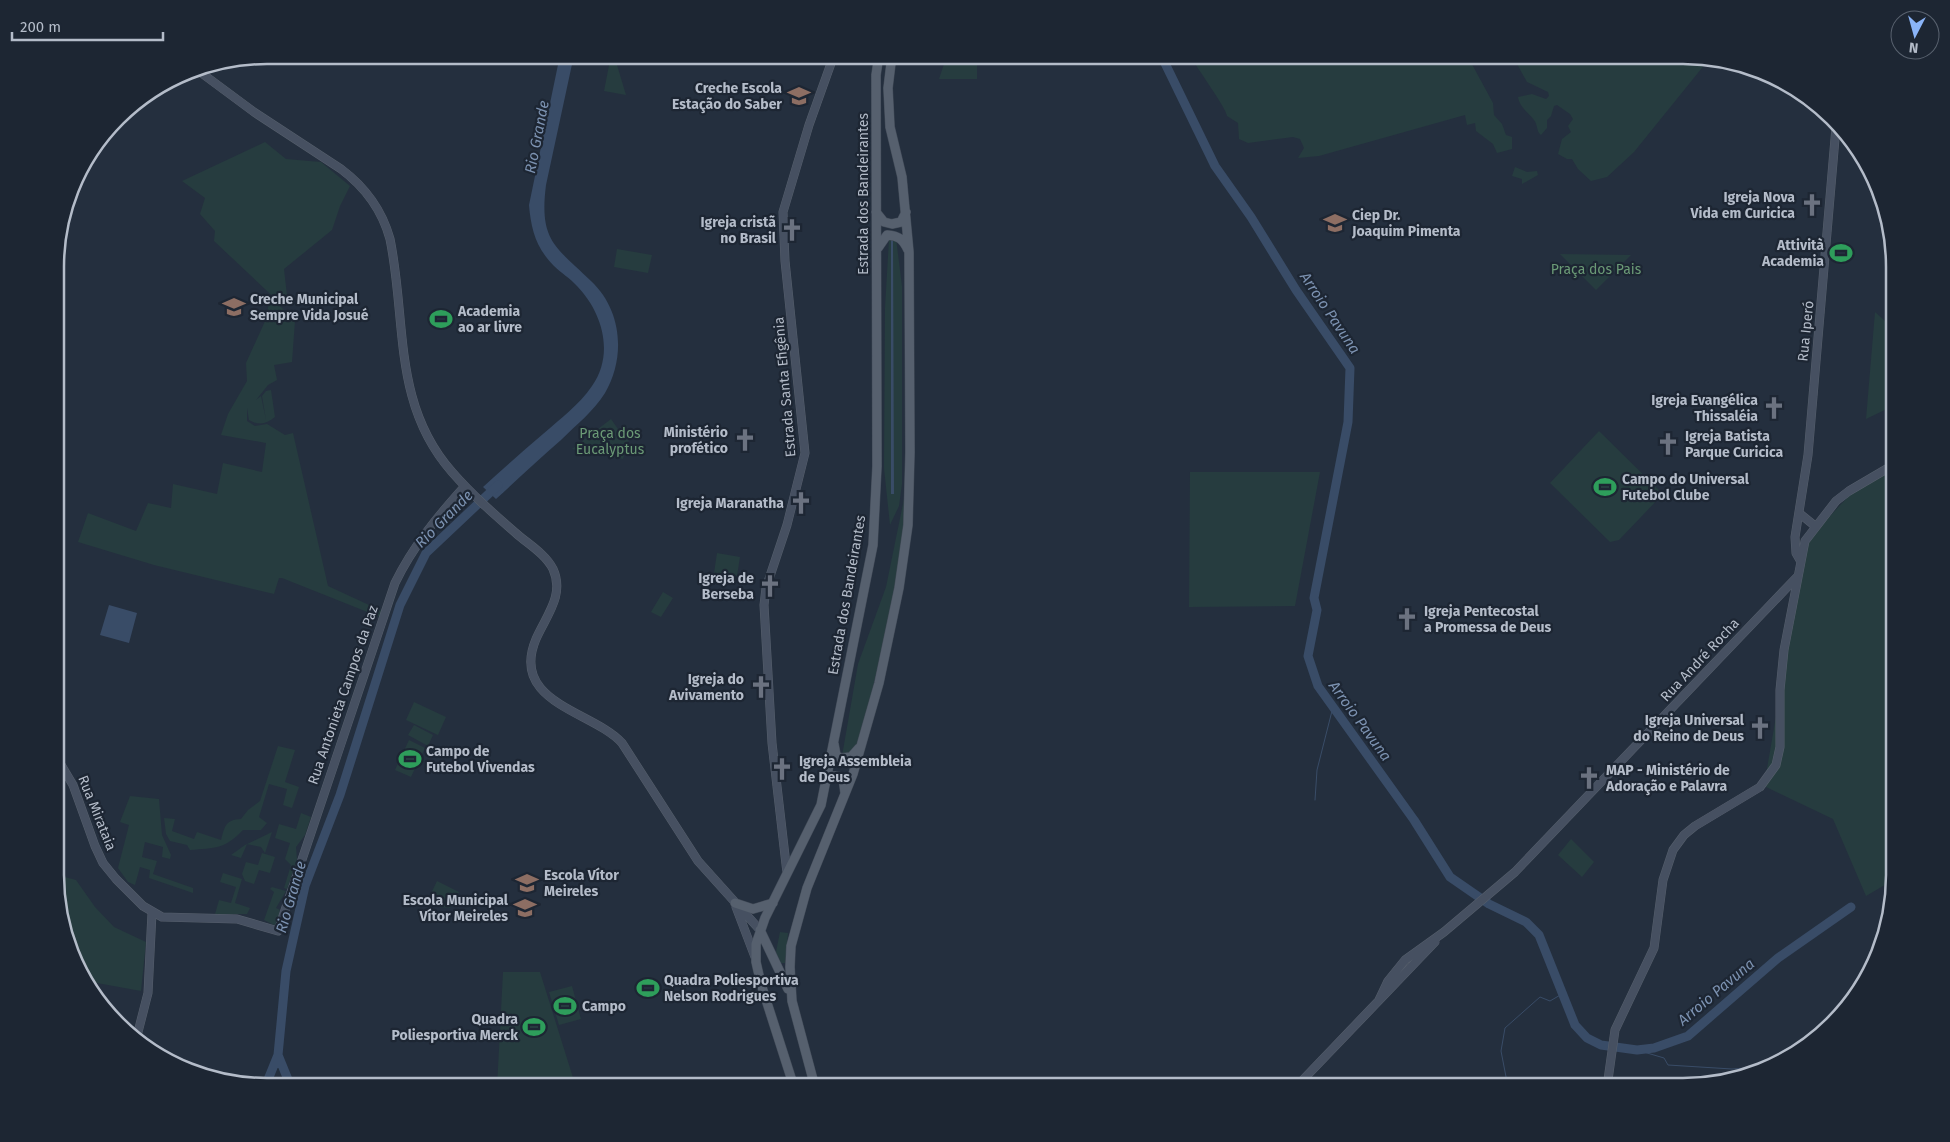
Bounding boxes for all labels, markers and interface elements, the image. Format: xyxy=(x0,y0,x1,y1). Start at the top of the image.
scale bar xyxy=(12,10,164,42)
north arrow xyxy=(1890,10,1940,60)
text: 200 m xyxy=(20,18,61,36)
text: N xyxy=(1908,38,1919,56)
place label: Creche Escola Estação do Saber xyxy=(672,80,782,114)
school or university icon: Creche Escola Estação do Saber xyxy=(786,83,812,109)
water label: Rio Grande xyxy=(521,99,553,175)
street label: Estrada dos Bandeirantes xyxy=(855,113,872,275)
place label: Igreja Nova Vida em Curicica xyxy=(1690,189,1795,222)
church icon: Igreja Nova Vida em Curicica xyxy=(1799,192,1825,218)
place label: Ciep Dr. Joaquim Pimenta xyxy=(1351,207,1461,240)
school or university icon: Ciep Dr. Joaquim Pimenta xyxy=(1322,210,1348,236)
place label: Igreja cristã no Brasil xyxy=(700,214,777,247)
church icon: Igreja cristã no Brasil xyxy=(779,217,805,243)
place label: Attività Academia xyxy=(1761,237,1824,270)
sports icon: Attività Academia xyxy=(1828,240,1854,266)
park label: Praça dos Pais xyxy=(1551,261,1642,278)
water label: Arroio Pavuna xyxy=(1296,268,1364,357)
place label: Creche Municipal Sempre Vida Josué xyxy=(250,291,369,324)
school or university icon: Creche Municipal Sempre Vida Josué xyxy=(221,294,247,320)
street label: Rua Iperó xyxy=(1794,300,1818,362)
place label: Academia ao ar livre xyxy=(457,303,522,336)
sports icon: Academia ao ar livre xyxy=(428,306,454,332)
street label: Estrada Santa Efigênia xyxy=(770,316,800,458)
place label: Igreja Evangélica Thissaléia xyxy=(1651,392,1758,425)
church icon: Igreja Evangélica Thissaléia xyxy=(1761,395,1787,421)
place label: Ministério profético xyxy=(664,424,728,457)
park label: Praça dos Eucalyptus xyxy=(576,425,645,458)
church icon: Ministério profético xyxy=(732,427,758,453)
place label: Igreja Batista Parque Curicica xyxy=(1685,428,1784,461)
church icon: Igreja Batista Parque Curicica xyxy=(1655,431,1681,457)
place label: Campo do Universal Futebol Clube xyxy=(1622,471,1750,504)
sports icon: Campo do Universal Futebol Clube xyxy=(1592,474,1618,500)
water label: Rio Grande xyxy=(411,486,477,552)
church icon: Igreja Maranatha xyxy=(788,490,814,516)
place label: Igreja Maranatha xyxy=(676,495,784,512)
street label: Estrada dos Bandeirantes xyxy=(825,513,870,676)
place label: Igreja de Berseba xyxy=(698,570,754,603)
church icon: Igreja de Berseba xyxy=(757,573,783,599)
street label: Rua Antonieta Campos da Paz xyxy=(304,603,382,787)
place label: Igreja Pentecostal a Promessa de Deus xyxy=(1424,603,1552,636)
church icon: Igreja Pentecostal a Promessa de Deus xyxy=(1394,606,1420,632)
street label: Rua André Rocha xyxy=(1657,615,1743,705)
place label: Igreja do Avivamento xyxy=(668,671,744,704)
church icon: Igreja do Avivamento xyxy=(748,674,774,700)
water label: Arroio Pavuna xyxy=(1324,677,1395,765)
place label: Igreja Universal do Reino de Deus xyxy=(1633,712,1745,745)
church icon: Igreja Universal do Reino de Deus xyxy=(1747,715,1773,741)
place label: Campo de Futebol Vivendas xyxy=(426,743,535,776)
sports icon: Campo de Futebol Vivendas xyxy=(397,746,423,772)
place label: Igreja Assembleia de Deus xyxy=(799,753,912,786)
church icon: Igreja Assembleia de Deus xyxy=(769,756,795,782)
place label: MAP - Ministério de Adoração e Palavra xyxy=(1605,762,1730,796)
church icon: MAP - Ministério de Adoração e Palavra xyxy=(1576,765,1602,791)
street label: Rua Mirataia xyxy=(74,773,120,853)
water label: Rio Grande xyxy=(272,859,310,935)
place label: Escola Vítor Meireles xyxy=(544,867,619,900)
school or university icon: Escola Vítor Meireles xyxy=(514,870,540,896)
place label: Escola Municipal Vítor Meireles xyxy=(403,892,509,925)
school or university icon: Escola Municipal Vítor Meireles xyxy=(512,895,538,921)
water label: Arroio Pavuna xyxy=(1673,955,1758,1030)
place label: Quadra Poliesportiva Nelson Rodrigues xyxy=(664,972,799,1005)
sports icon: Quadra Poliesportiva Nelson Rodrigues xyxy=(635,975,661,1001)
sports icon: Campo xyxy=(552,993,578,1019)
place label: Campo xyxy=(582,998,626,1015)
place label: Quadra Poliesportiva Merck xyxy=(392,1011,518,1044)
sports icon: Quadra Poliesportiva Merck xyxy=(521,1014,547,1040)

